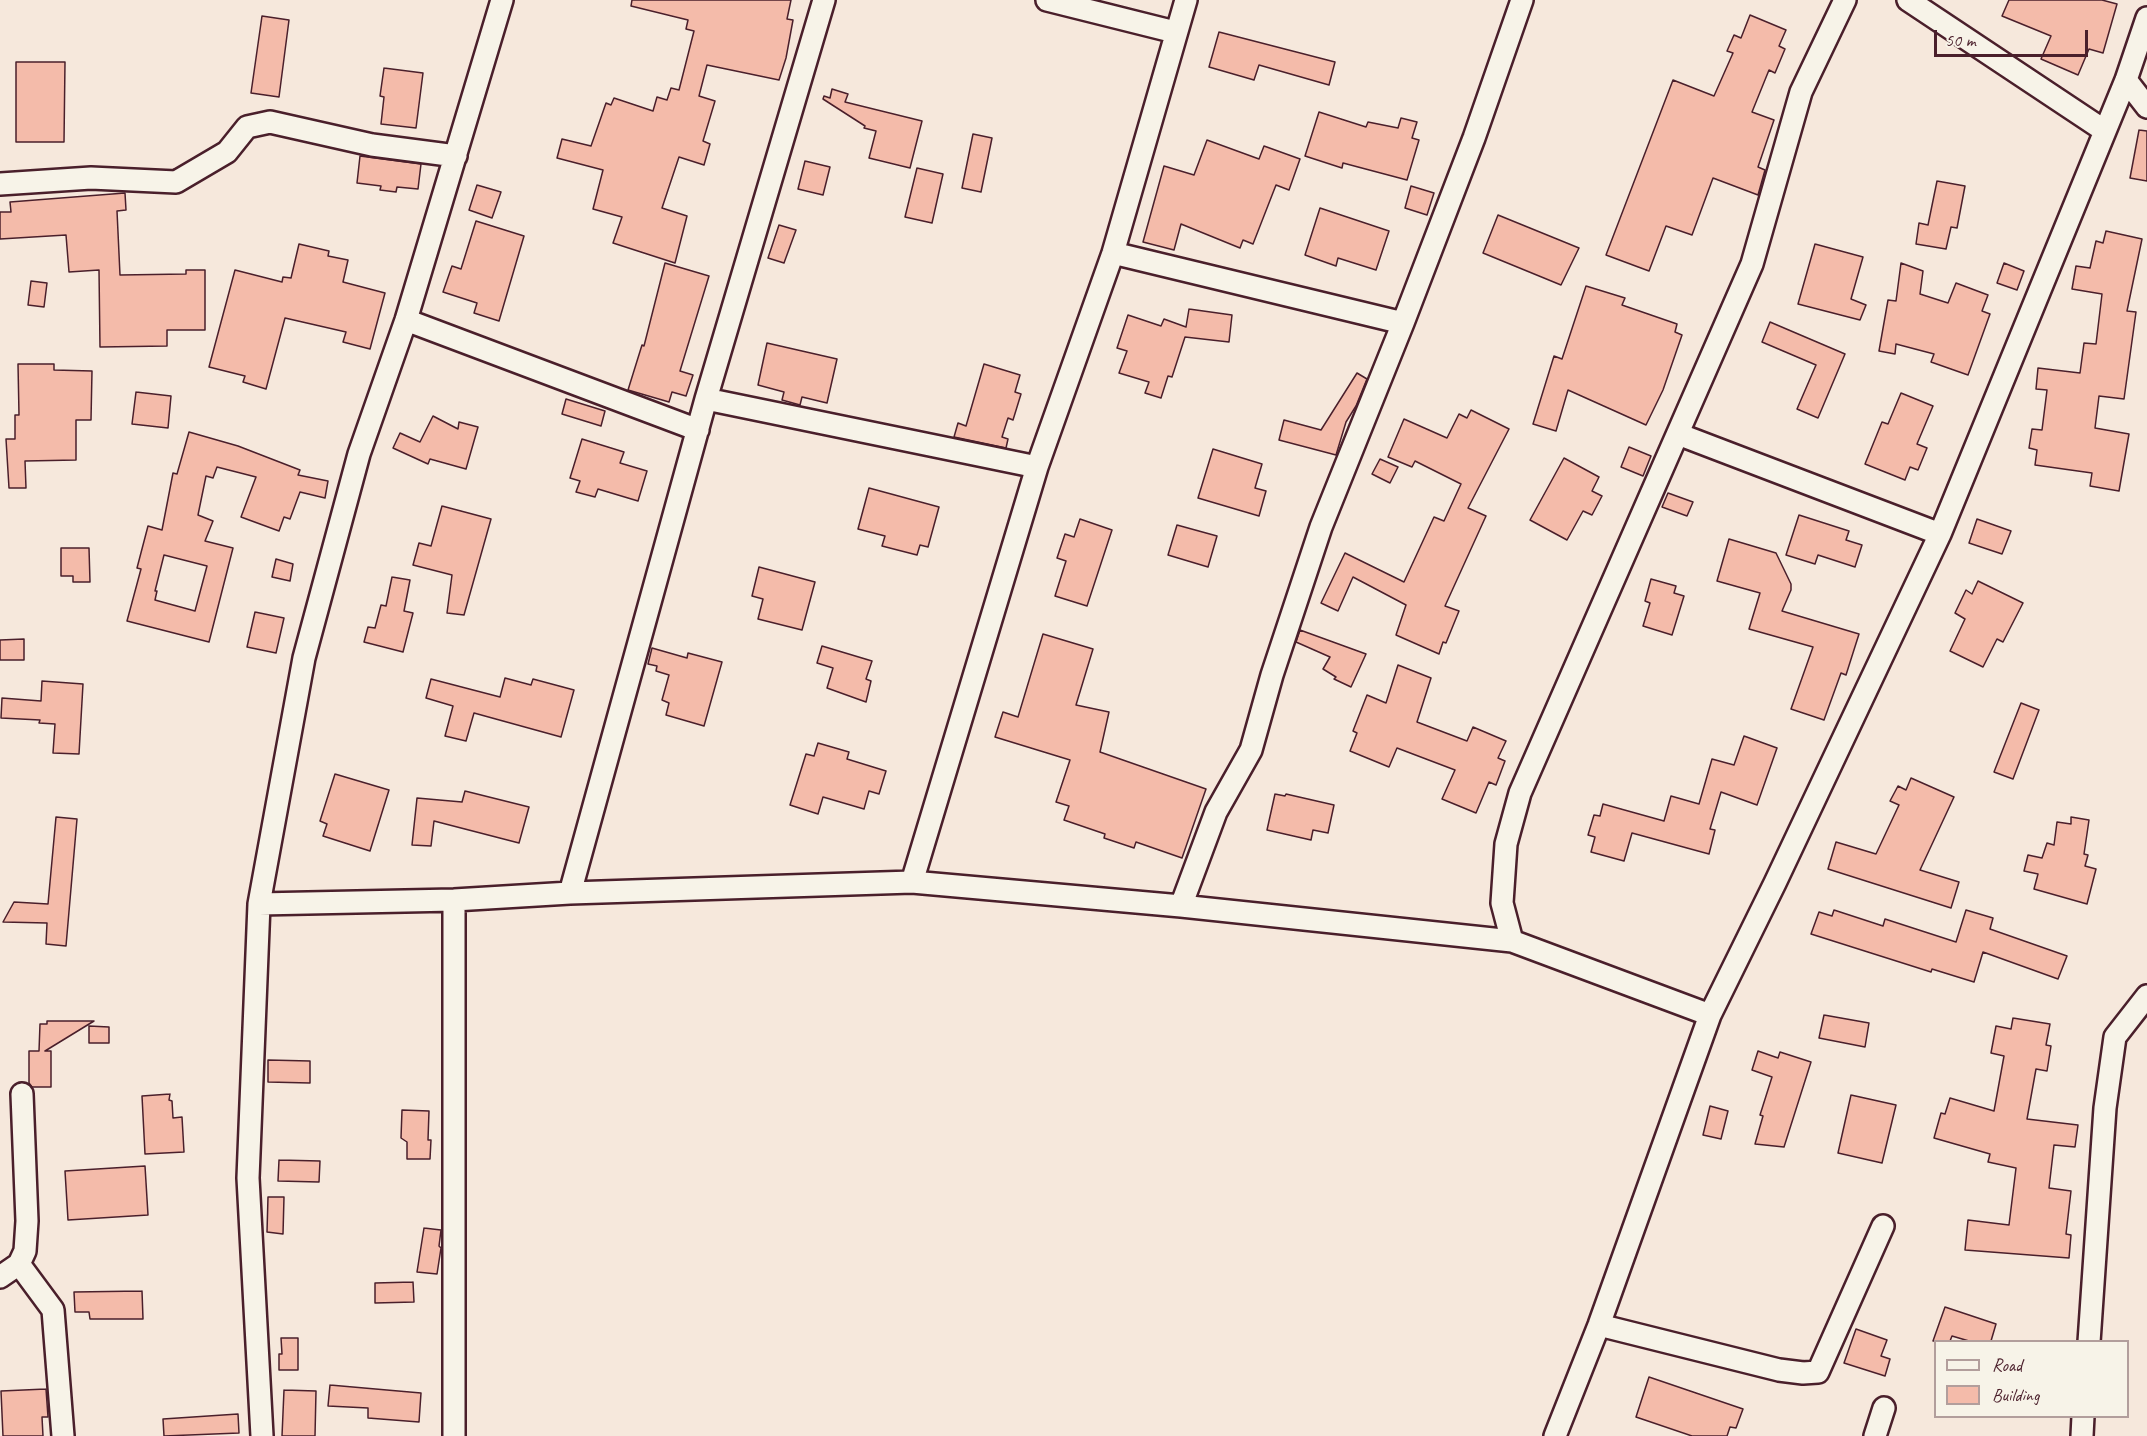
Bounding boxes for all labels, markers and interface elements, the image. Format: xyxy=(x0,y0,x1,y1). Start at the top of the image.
scale bar xyxy=(1937,18,2092,56)
text: 50 m xyxy=(1945,29,1976,51)
legend xyxy=(1934,1340,2129,1418)
text: Road xyxy=(1992,1354,2022,1376)
text: Building xyxy=(1992,1384,2039,1406)

